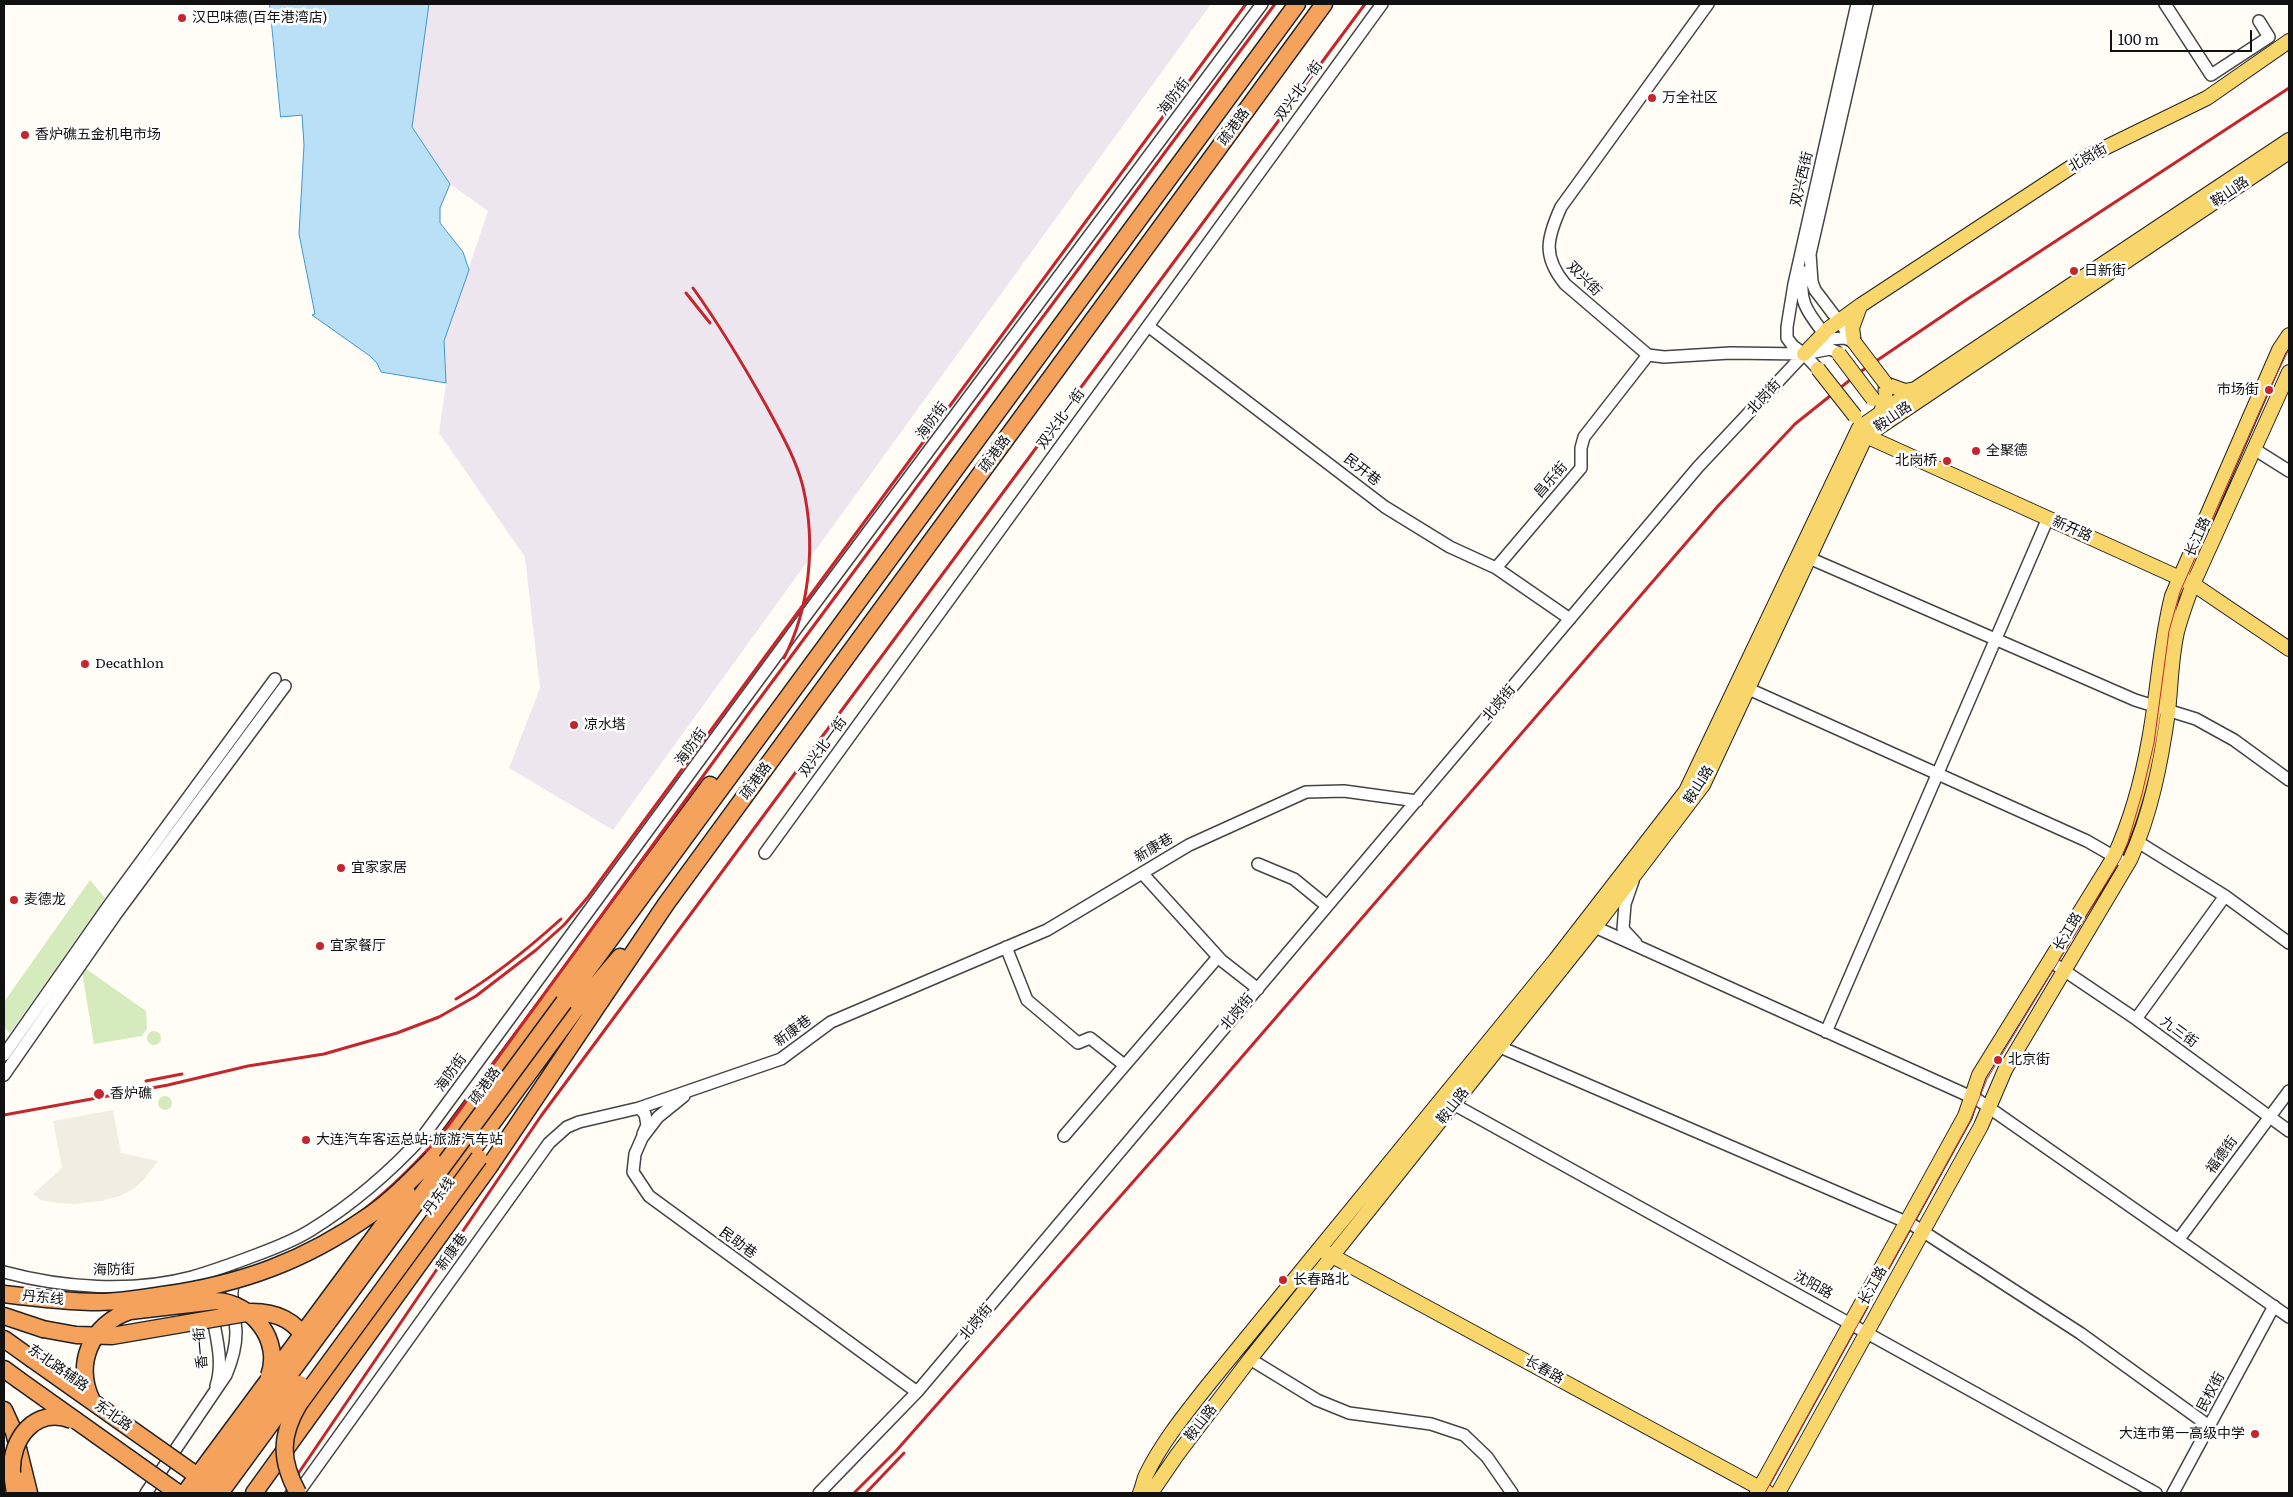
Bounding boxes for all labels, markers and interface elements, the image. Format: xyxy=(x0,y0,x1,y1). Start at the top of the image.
place label: 汉巴味德(百年港湾店) xyxy=(192,10,327,26)
marker: 汉巴味德(百年港湾店) xyxy=(176,12,188,24)
scale bar xyxy=(2113,20,2256,52)
text: 100 m xyxy=(2118,27,2159,50)
street label: 双兴北一街 xyxy=(1272,58,1326,124)
street label: 海防街 xyxy=(1155,75,1193,119)
place label: 万全社区 xyxy=(1662,90,1718,106)
marker: 万全社区 xyxy=(1646,92,1658,104)
street label: 疏港路 xyxy=(1215,105,1253,149)
place label: 香炉礁五金机电市场 xyxy=(35,127,161,143)
marker: 香炉礁五金机电市场 xyxy=(19,129,31,141)
street label: 北岗街 xyxy=(2066,140,2110,176)
street label: 双兴西街 xyxy=(1788,150,1816,208)
street label: 鞍山路 xyxy=(2208,173,2252,211)
street label: 双兴街 xyxy=(1563,258,1605,300)
place label: 日新街 xyxy=(2084,263,2126,279)
marker: 日新街 xyxy=(2068,265,2080,277)
street label: 北岗街 xyxy=(1744,376,1784,418)
place label: 市场街 xyxy=(2217,382,2259,398)
marker: 市场街 xyxy=(2263,384,2275,396)
street label: 双兴北一街 xyxy=(1034,386,1088,452)
street label: 鞍山路 xyxy=(1871,398,1915,436)
street label: 海防街 xyxy=(913,399,951,443)
street label: 疏港路 xyxy=(976,432,1014,476)
place label: 全聚德 xyxy=(1986,443,2028,459)
marker: 全聚德 xyxy=(1970,445,1982,457)
street label: 民开巷 xyxy=(1340,450,1384,490)
place label: 北岗桥 xyxy=(1895,453,1937,469)
marker: 北岗桥 xyxy=(1941,455,1953,467)
street label: 昌乐街 xyxy=(1531,459,1571,501)
street label: 新开路 xyxy=(2049,513,2095,545)
street label: 长江路 xyxy=(2182,514,2214,560)
place label: Decathlon xyxy=(95,656,164,672)
marker: Decathlon xyxy=(79,658,91,670)
street label: 北岗街 xyxy=(1479,682,1519,724)
street label: 双兴北一街 xyxy=(796,714,850,780)
place label: 凉水塔 xyxy=(584,717,626,733)
marker: 凉水塔 xyxy=(568,719,580,731)
street label: 海防街 xyxy=(672,725,710,769)
street label: 疏港路 xyxy=(737,759,775,803)
street label: 鞍山路 xyxy=(1681,763,1717,807)
street label: 新康巷 xyxy=(1132,830,1176,866)
place label: 宜家家居 xyxy=(351,860,407,876)
marker: 宜家家居 xyxy=(335,862,347,874)
place label: 麦德龙 xyxy=(24,892,66,908)
marker: 麦德龙 xyxy=(8,894,20,906)
street label: 长江路 xyxy=(2050,910,2086,954)
place label: 宜家餐厅 xyxy=(330,938,386,954)
marker: 宜家餐厅 xyxy=(314,940,326,952)
street label: 北岗街 xyxy=(1217,991,1257,1033)
street label: 新康巷 xyxy=(771,1012,815,1050)
street label: 九三街 xyxy=(2157,1013,2201,1051)
street label: 海防街 xyxy=(432,1051,470,1095)
place label: 北京街 xyxy=(2008,1052,2050,1068)
marker: 北京街 xyxy=(1992,1054,2004,1066)
street label: 疏港路 xyxy=(466,1064,504,1108)
street label: 鞍山路 xyxy=(1433,1084,1473,1128)
place label: 香炉礁 xyxy=(110,1086,152,1102)
marker: 香炉礁 xyxy=(92,1087,106,1101)
place label: 大连汽车客运总站-旅游汽车站 xyxy=(316,1132,503,1148)
street label: 福德街 xyxy=(2203,1133,2241,1177)
marker: 大连汽车客运总站-旅游汽车站 xyxy=(300,1134,312,1146)
street label: 丹东线 xyxy=(420,1174,458,1218)
street label: 民助巷 xyxy=(716,1224,760,1262)
street label: 新康巷 xyxy=(433,1230,471,1274)
street label: 海防街 xyxy=(93,1261,135,1279)
street label: 长江路 xyxy=(1855,1264,1891,1308)
street label: 沈阳路 xyxy=(1791,1267,1835,1303)
place label: 长春路北 xyxy=(1293,1272,1349,1288)
marker: 长春路北 xyxy=(1277,1274,1289,1286)
street label: 丹东线 xyxy=(21,1287,65,1309)
street label: 北岗街 xyxy=(956,1301,996,1343)
street label: 香一街 xyxy=(191,1326,211,1370)
street label: 东北路辅路 xyxy=(25,1341,91,1395)
street label: 长春路 xyxy=(1522,1352,1566,1388)
street label: 民权街 xyxy=(2194,1370,2228,1414)
street label: 东北路 xyxy=(91,1397,135,1435)
street label: 鞍山路 xyxy=(1181,1401,1221,1445)
place label: 大连市第一高级中学 xyxy=(2119,1426,2245,1442)
marker: 大连市第一高级中学 xyxy=(2249,1428,2261,1440)

